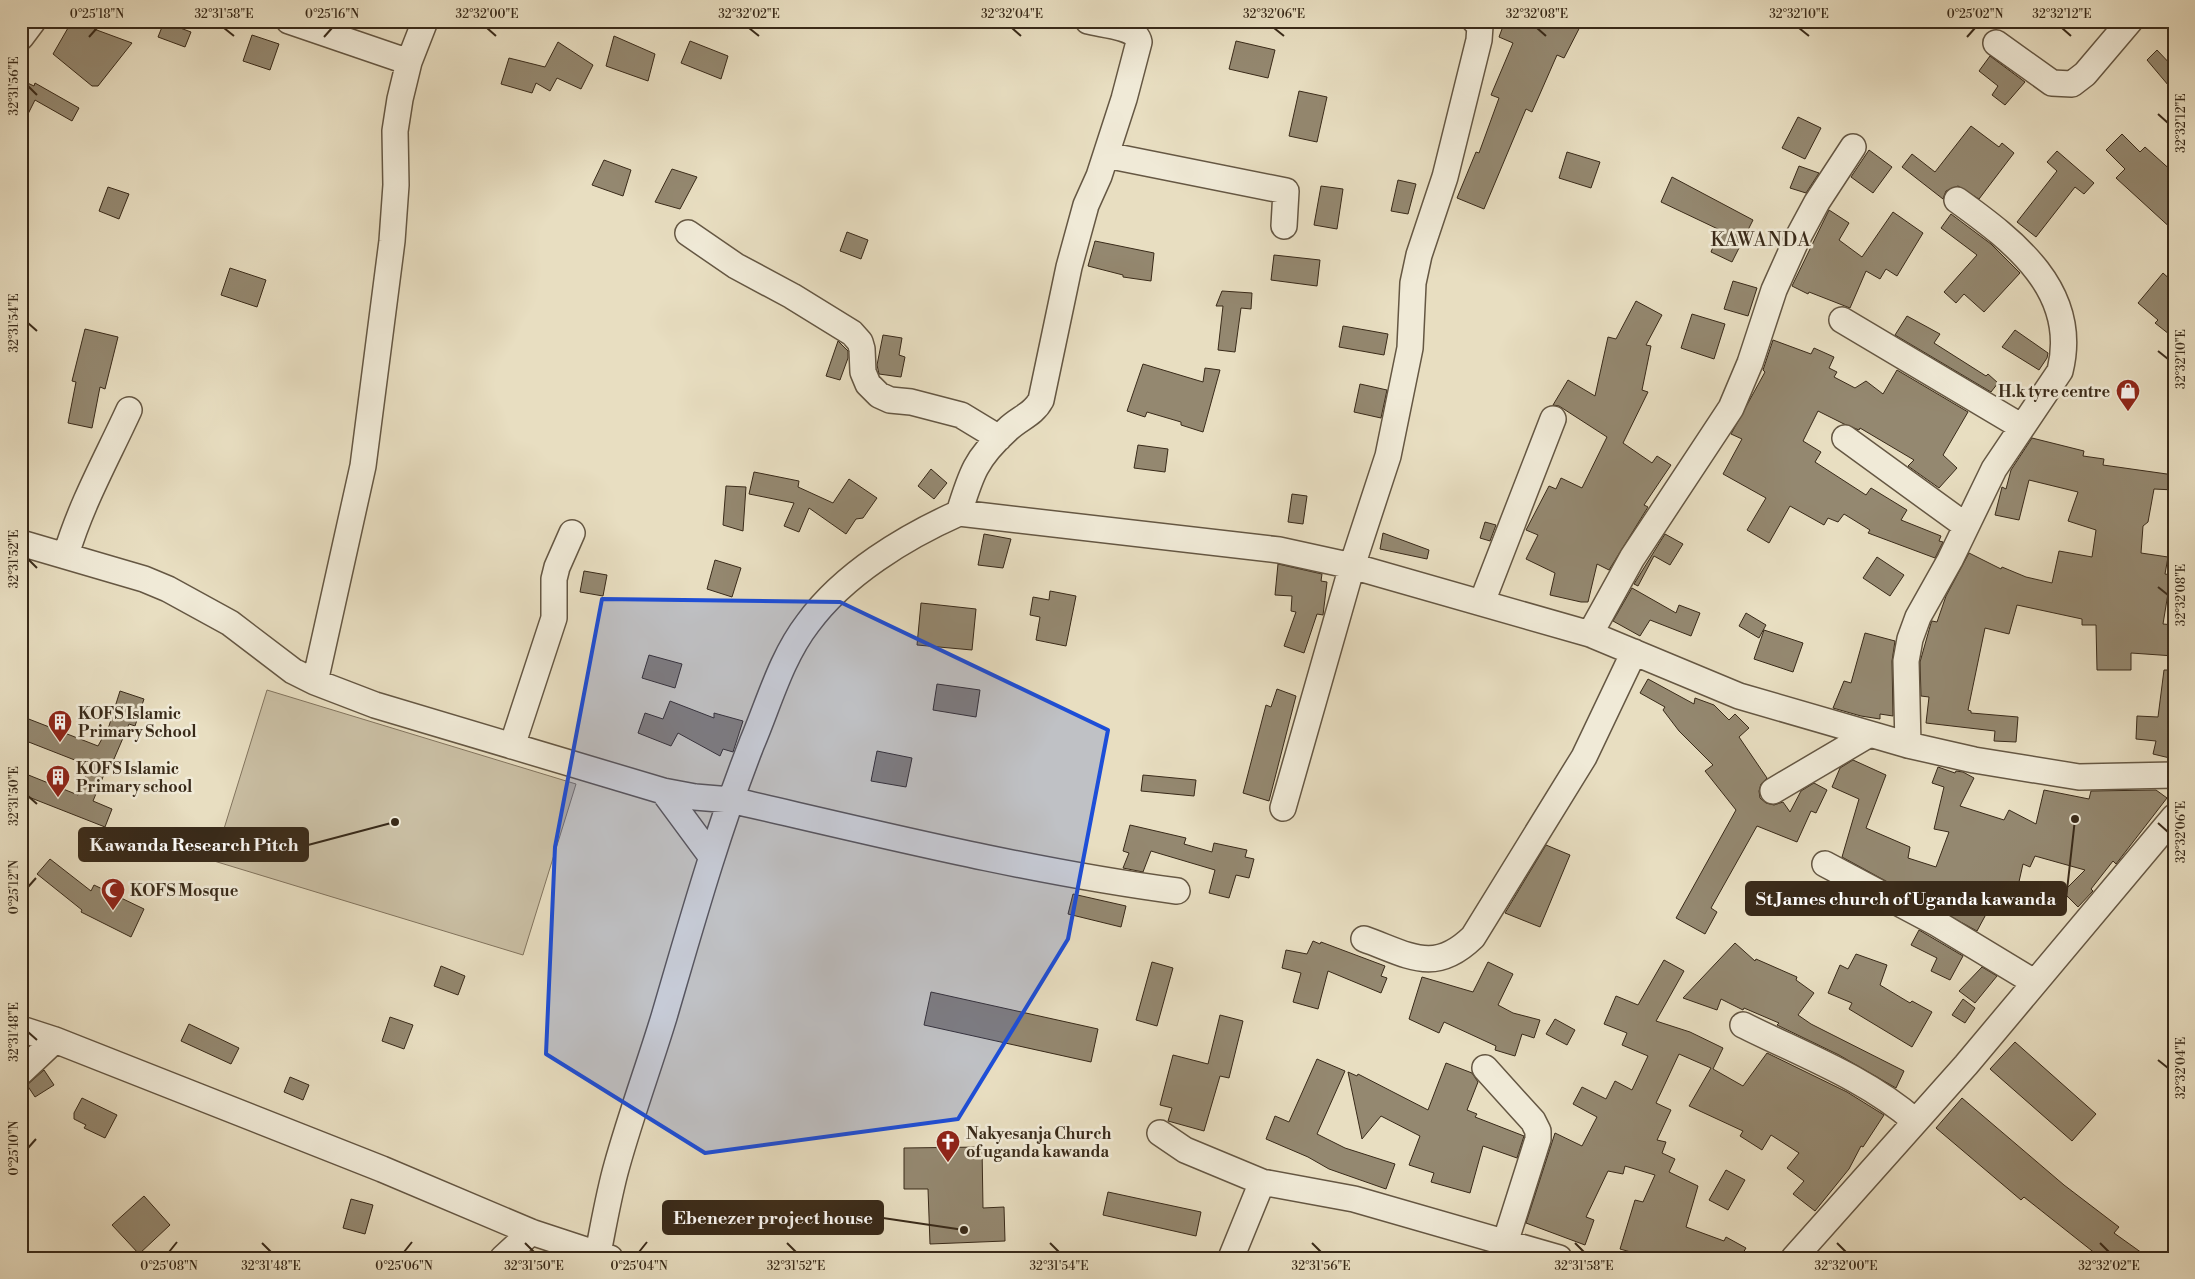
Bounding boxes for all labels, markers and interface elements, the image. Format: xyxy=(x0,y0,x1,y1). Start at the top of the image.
text: 0°25'18"N xyxy=(70,7,124,22)
text: 32°31'58"E xyxy=(194,7,254,22)
text: 0°25'16"N xyxy=(305,7,359,22)
text: 32°32'00"E xyxy=(456,7,518,22)
text: 32°32'02"E xyxy=(718,7,780,22)
text: 32°32'04"E xyxy=(981,7,1043,22)
text: 32°32'06"E xyxy=(1243,7,1305,22)
text: 32°32'08"E xyxy=(1506,7,1568,22)
text: 32°32'10"E xyxy=(1769,7,1829,22)
text: 0°25'02"N xyxy=(1947,7,2003,22)
text: 32°32'12"E xyxy=(2032,7,2092,22)
text: 32°31'56"E xyxy=(7,57,22,115)
text: 32°32'12"E xyxy=(2174,93,2189,153)
district label: KAWANDA xyxy=(1711,228,1811,252)
text: 32°31'54"E xyxy=(7,293,22,353)
text: 32°32'10"E xyxy=(2174,329,2189,389)
shop icon: H.k tyre centre xyxy=(2115,378,2141,412)
place label: H.k tyre centre xyxy=(1998,382,2110,402)
text: 32°31'52"E xyxy=(7,530,22,588)
text: 32°32'08"E xyxy=(2174,564,2189,626)
place label: KOFS Islamic Primary School xyxy=(78,704,197,742)
building icon: KOFS Islamic Primary School xyxy=(47,709,73,743)
place label: KOFS Islamic Primary school xyxy=(76,759,193,797)
building icon: KOFS Islamic Primary school xyxy=(45,764,71,798)
text: 32°31'50"E xyxy=(7,766,22,826)
text: 32°32'06"E xyxy=(2174,801,2189,863)
callout: Kawanda Research Pitch xyxy=(79,828,308,861)
text: Kawanda Research Pitch xyxy=(89,834,299,857)
text: 0°25'12"N xyxy=(7,860,22,914)
mosque icon: KOFS Mosque xyxy=(100,877,126,911)
place label: KOFS Mosque xyxy=(130,881,239,901)
callout: St James church of Uganda kawanda xyxy=(1746,882,2066,915)
text: St James church of Uganda kawanda xyxy=(1756,888,2056,911)
text: 32°31'48"E xyxy=(7,1002,22,1062)
text: 32°32'04"E xyxy=(2174,1037,2189,1099)
text: 0°25'10"N xyxy=(7,1121,22,1175)
place label: Nakyesanja Church of uganda kawanda xyxy=(966,1124,1111,1162)
church icon: Nakyesanja Church of uganda kawanda xyxy=(935,1129,961,1163)
callout: Ebenezer project house xyxy=(663,1201,883,1234)
text: Ebenezer project house xyxy=(673,1207,873,1230)
text: 0°25'08"N xyxy=(140,1259,198,1274)
text: 32°31'48"E xyxy=(241,1259,301,1274)
text: 0°25'06"N xyxy=(375,1259,433,1274)
text: 32°31'50"E xyxy=(504,1259,564,1274)
text: 0°25'04"N xyxy=(610,1259,668,1274)
text: 32°31'52"E xyxy=(767,1259,825,1274)
text: 32°31'54"E xyxy=(1029,1259,1089,1274)
text: 32°31'56"E xyxy=(1292,1259,1350,1274)
text: 32°31'58"E xyxy=(1554,1259,1614,1274)
text: 32°32'00"E xyxy=(1815,1259,1877,1274)
text: 32°32'02"E xyxy=(2078,1259,2140,1274)

